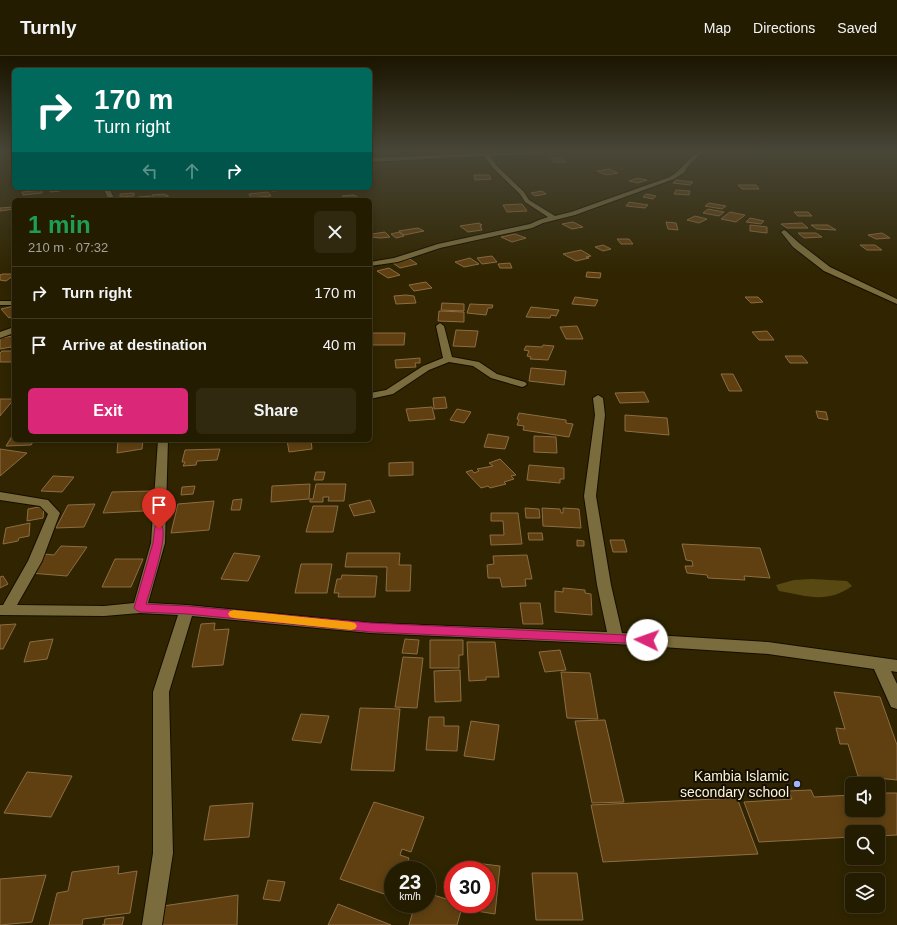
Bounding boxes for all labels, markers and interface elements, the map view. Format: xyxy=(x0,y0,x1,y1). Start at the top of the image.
text: Turnly xyxy=(20,17,77,38)
text: Map xyxy=(704,20,731,36)
text: Directions xyxy=(753,20,815,36)
text: Saved xyxy=(837,20,877,36)
icon: right xyxy=(28,84,80,136)
text: 170 m xyxy=(94,84,173,115)
text: Turn right xyxy=(94,117,170,137)
icon: left xyxy=(139,160,161,182)
icon: ahead xyxy=(181,160,203,182)
icon: right xyxy=(223,160,245,182)
text: 1 min xyxy=(28,211,91,238)
button: close xyxy=(314,211,356,253)
text: 210 m · 07:32 xyxy=(28,240,108,255)
icon: right xyxy=(28,282,50,304)
text: Turn right xyxy=(62,284,132,301)
text: 170 m xyxy=(314,284,356,301)
icon: arrive xyxy=(28,334,50,356)
text: Arrive at destination xyxy=(62,336,207,353)
text: 40 m xyxy=(323,336,356,353)
button: Exit xyxy=(28,388,188,434)
button: Share xyxy=(196,388,356,434)
pin xyxy=(142,488,176,529)
icon: arrive xyxy=(148,494,170,516)
position arrow xyxy=(626,619,668,661)
place label: Kambia Islamic secondary school xyxy=(680,768,789,800)
map controls xyxy=(845,777,885,913)
button: sound xyxy=(845,777,885,817)
marker: Kambia Islamic secondary school xyxy=(792,779,802,789)
button: search xyxy=(845,825,885,865)
speed limit sign: 30 xyxy=(444,861,496,913)
text: 23 xyxy=(399,871,421,893)
button: layers xyxy=(845,873,885,913)
text: km/h xyxy=(399,891,421,902)

